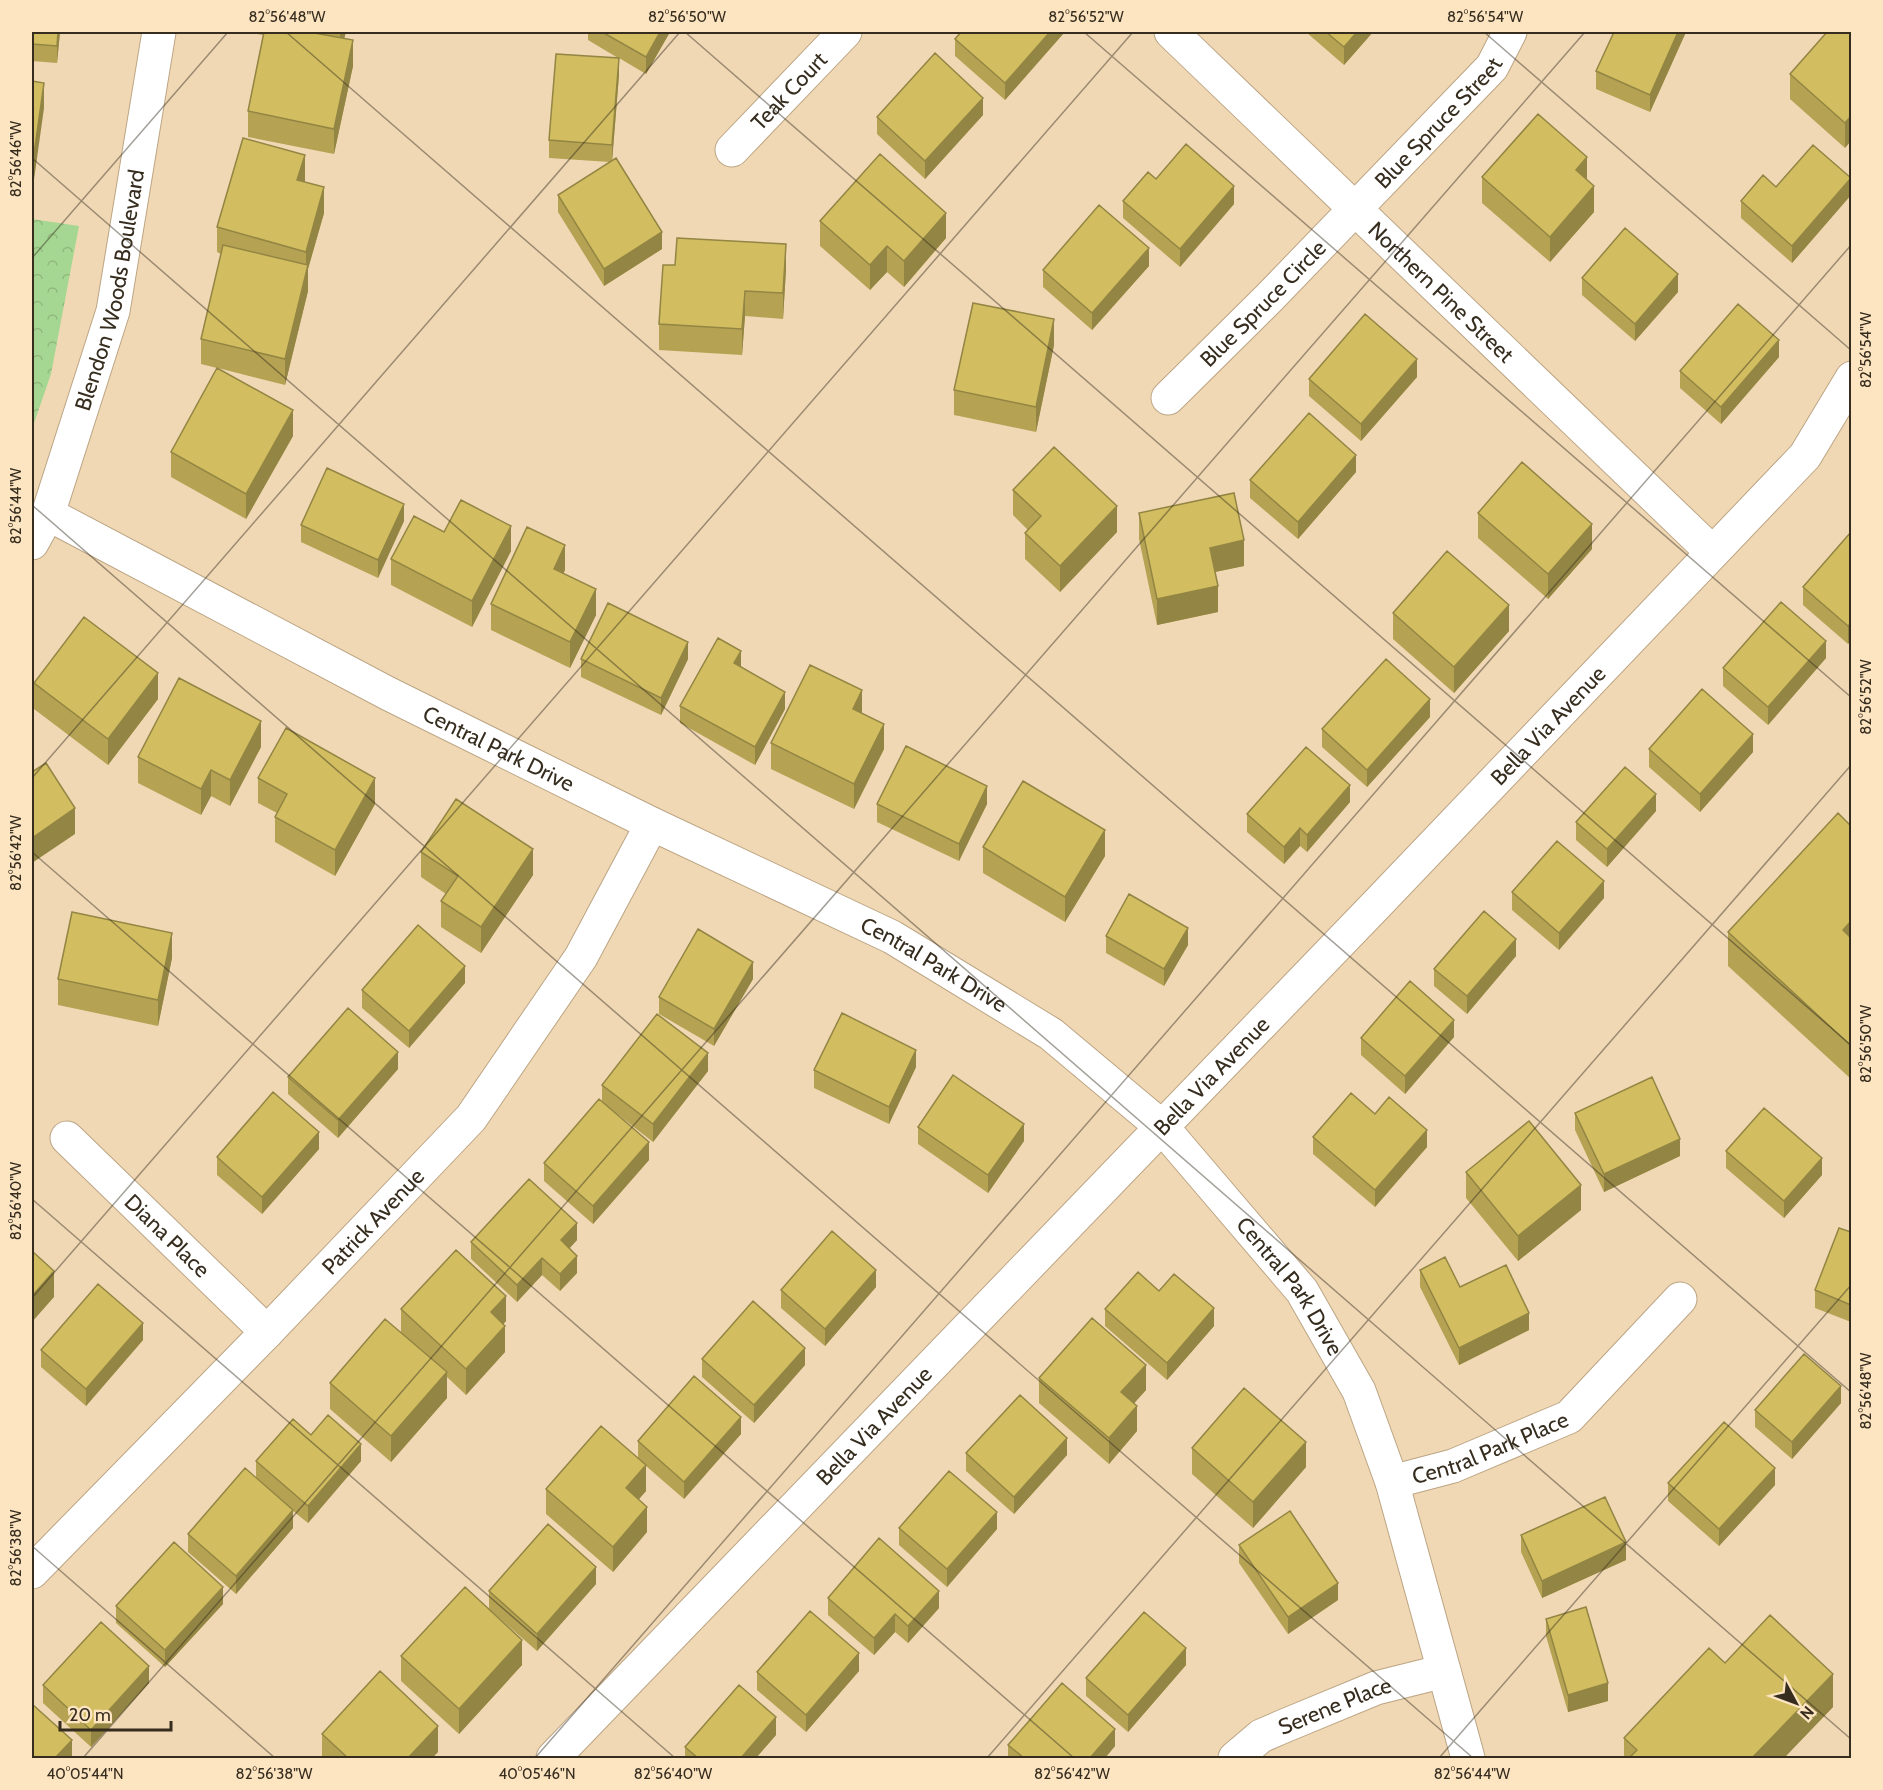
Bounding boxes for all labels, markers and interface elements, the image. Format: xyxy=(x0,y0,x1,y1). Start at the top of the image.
text: 82°56'48"W xyxy=(248,8,326,26)
text: 82°56'50"W xyxy=(648,8,727,26)
text: 82°56'52"W xyxy=(1048,8,1125,26)
text: 82°56'54"W xyxy=(1447,8,1524,26)
street label: Teak Court xyxy=(745,46,833,136)
street label: Blue Spruce Street xyxy=(1369,53,1509,194)
text: 82°56'46"W xyxy=(7,120,25,197)
street label: Blendon Woods Boulevard xyxy=(69,168,150,414)
street label: Northern Pine Street xyxy=(1363,216,1520,369)
street label: Blue Spruce Circle xyxy=(1195,235,1332,373)
text: 82°56'54"W xyxy=(1857,311,1875,388)
text: 82°56'44"W xyxy=(7,467,25,544)
text: 82°56'52"W xyxy=(1857,658,1875,735)
street label: Bella Via Avenue xyxy=(1485,660,1611,791)
street label: Central Park Drive xyxy=(418,700,579,797)
text: 82°56'42"W xyxy=(7,814,25,891)
street label: Central Park Drive xyxy=(856,911,1012,1018)
text: 82°56'50"W xyxy=(1857,1004,1875,1083)
street label: Bella Via Avenue xyxy=(1148,1011,1275,1141)
text: 82°56'40"W xyxy=(7,1161,25,1240)
street label: Patrick Avenue xyxy=(316,1163,430,1280)
street label: Diana Place xyxy=(119,1188,215,1283)
street label: Central Park Drive xyxy=(1231,1211,1349,1360)
text: 82°56'48"W xyxy=(1857,1352,1875,1430)
street label: Bella Via Avenue xyxy=(811,1361,938,1491)
street label: Central Park Place xyxy=(1409,1406,1572,1490)
text: 82°56'38"W xyxy=(7,1509,25,1586)
street label: Serene Place xyxy=(1274,1672,1394,1741)
north arrow xyxy=(1766,1673,1826,1733)
scale bar xyxy=(60,1694,171,1732)
text: N xyxy=(1796,1702,1818,1723)
text: 20 m xyxy=(69,1704,111,1726)
text: 40°05'44"N xyxy=(47,1765,123,1783)
text: 82°56'38"W xyxy=(236,1765,313,1783)
text: 40°05'46"N xyxy=(499,1765,575,1783)
text: 82°56'40"W xyxy=(634,1765,713,1783)
text: 82°56'42"W xyxy=(1034,1765,1111,1783)
text: 82°56'44"W xyxy=(1434,1765,1511,1783)

